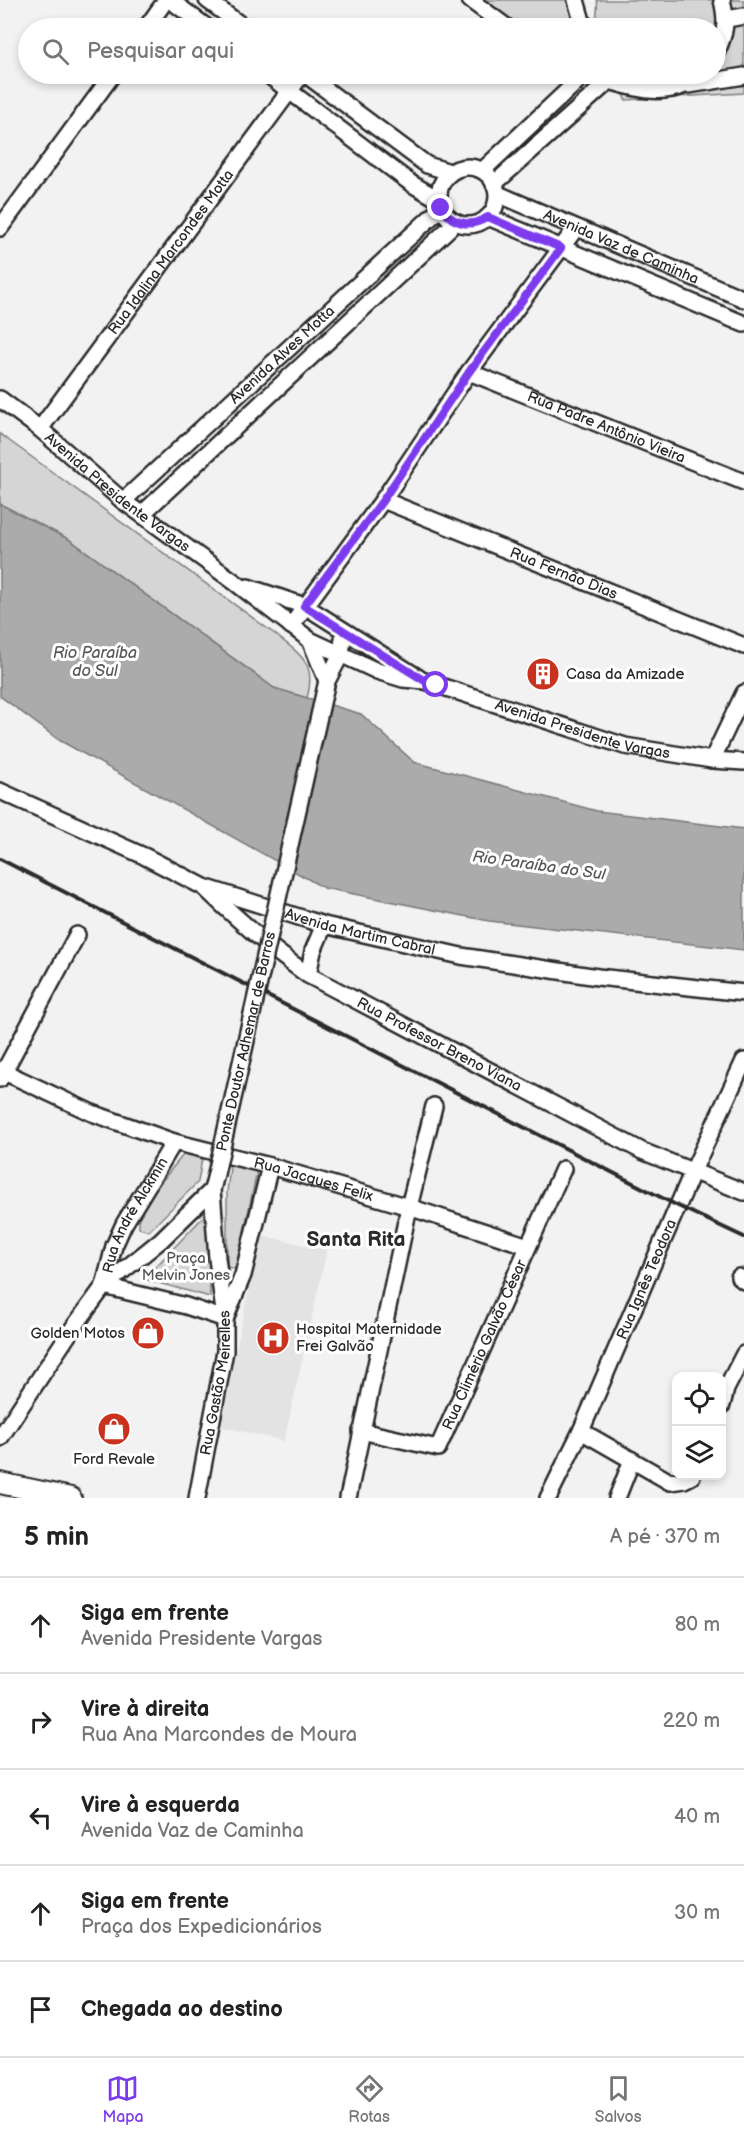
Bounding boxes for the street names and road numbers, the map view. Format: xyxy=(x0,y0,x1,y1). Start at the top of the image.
street label: Rua Idalina Marcondes Motta xyxy=(103,166,238,338)
street label: Avenida Vaz de Caminha xyxy=(541,205,702,288)
street label: Avenida Alves Motta xyxy=(225,301,338,408)
street label: Rua Padre Antônio Vieira xyxy=(524,387,688,467)
street label: Avenida Presidente Vargas xyxy=(41,428,194,556)
street label: Rua Fernão Dias xyxy=(507,543,621,604)
street label: Avenida Presidente Vargas xyxy=(493,695,672,763)
street label: Avenida Martim Cabral xyxy=(283,904,437,959)
street label: Ponte Doutor Adhemar de Barros xyxy=(212,929,280,1153)
street label: Rua Professor Breno Viana xyxy=(354,993,525,1095)
street label: Rua Jacques Felix xyxy=(252,1153,376,1205)
street label: Rua André Alckmin xyxy=(98,1154,172,1275)
street label: Rua Ignês Teodora xyxy=(612,1216,681,1342)
street label: Rua Climério Galvão César xyxy=(438,1256,531,1433)
street label: Rua Gastão Meirelles xyxy=(196,1309,235,1457)

